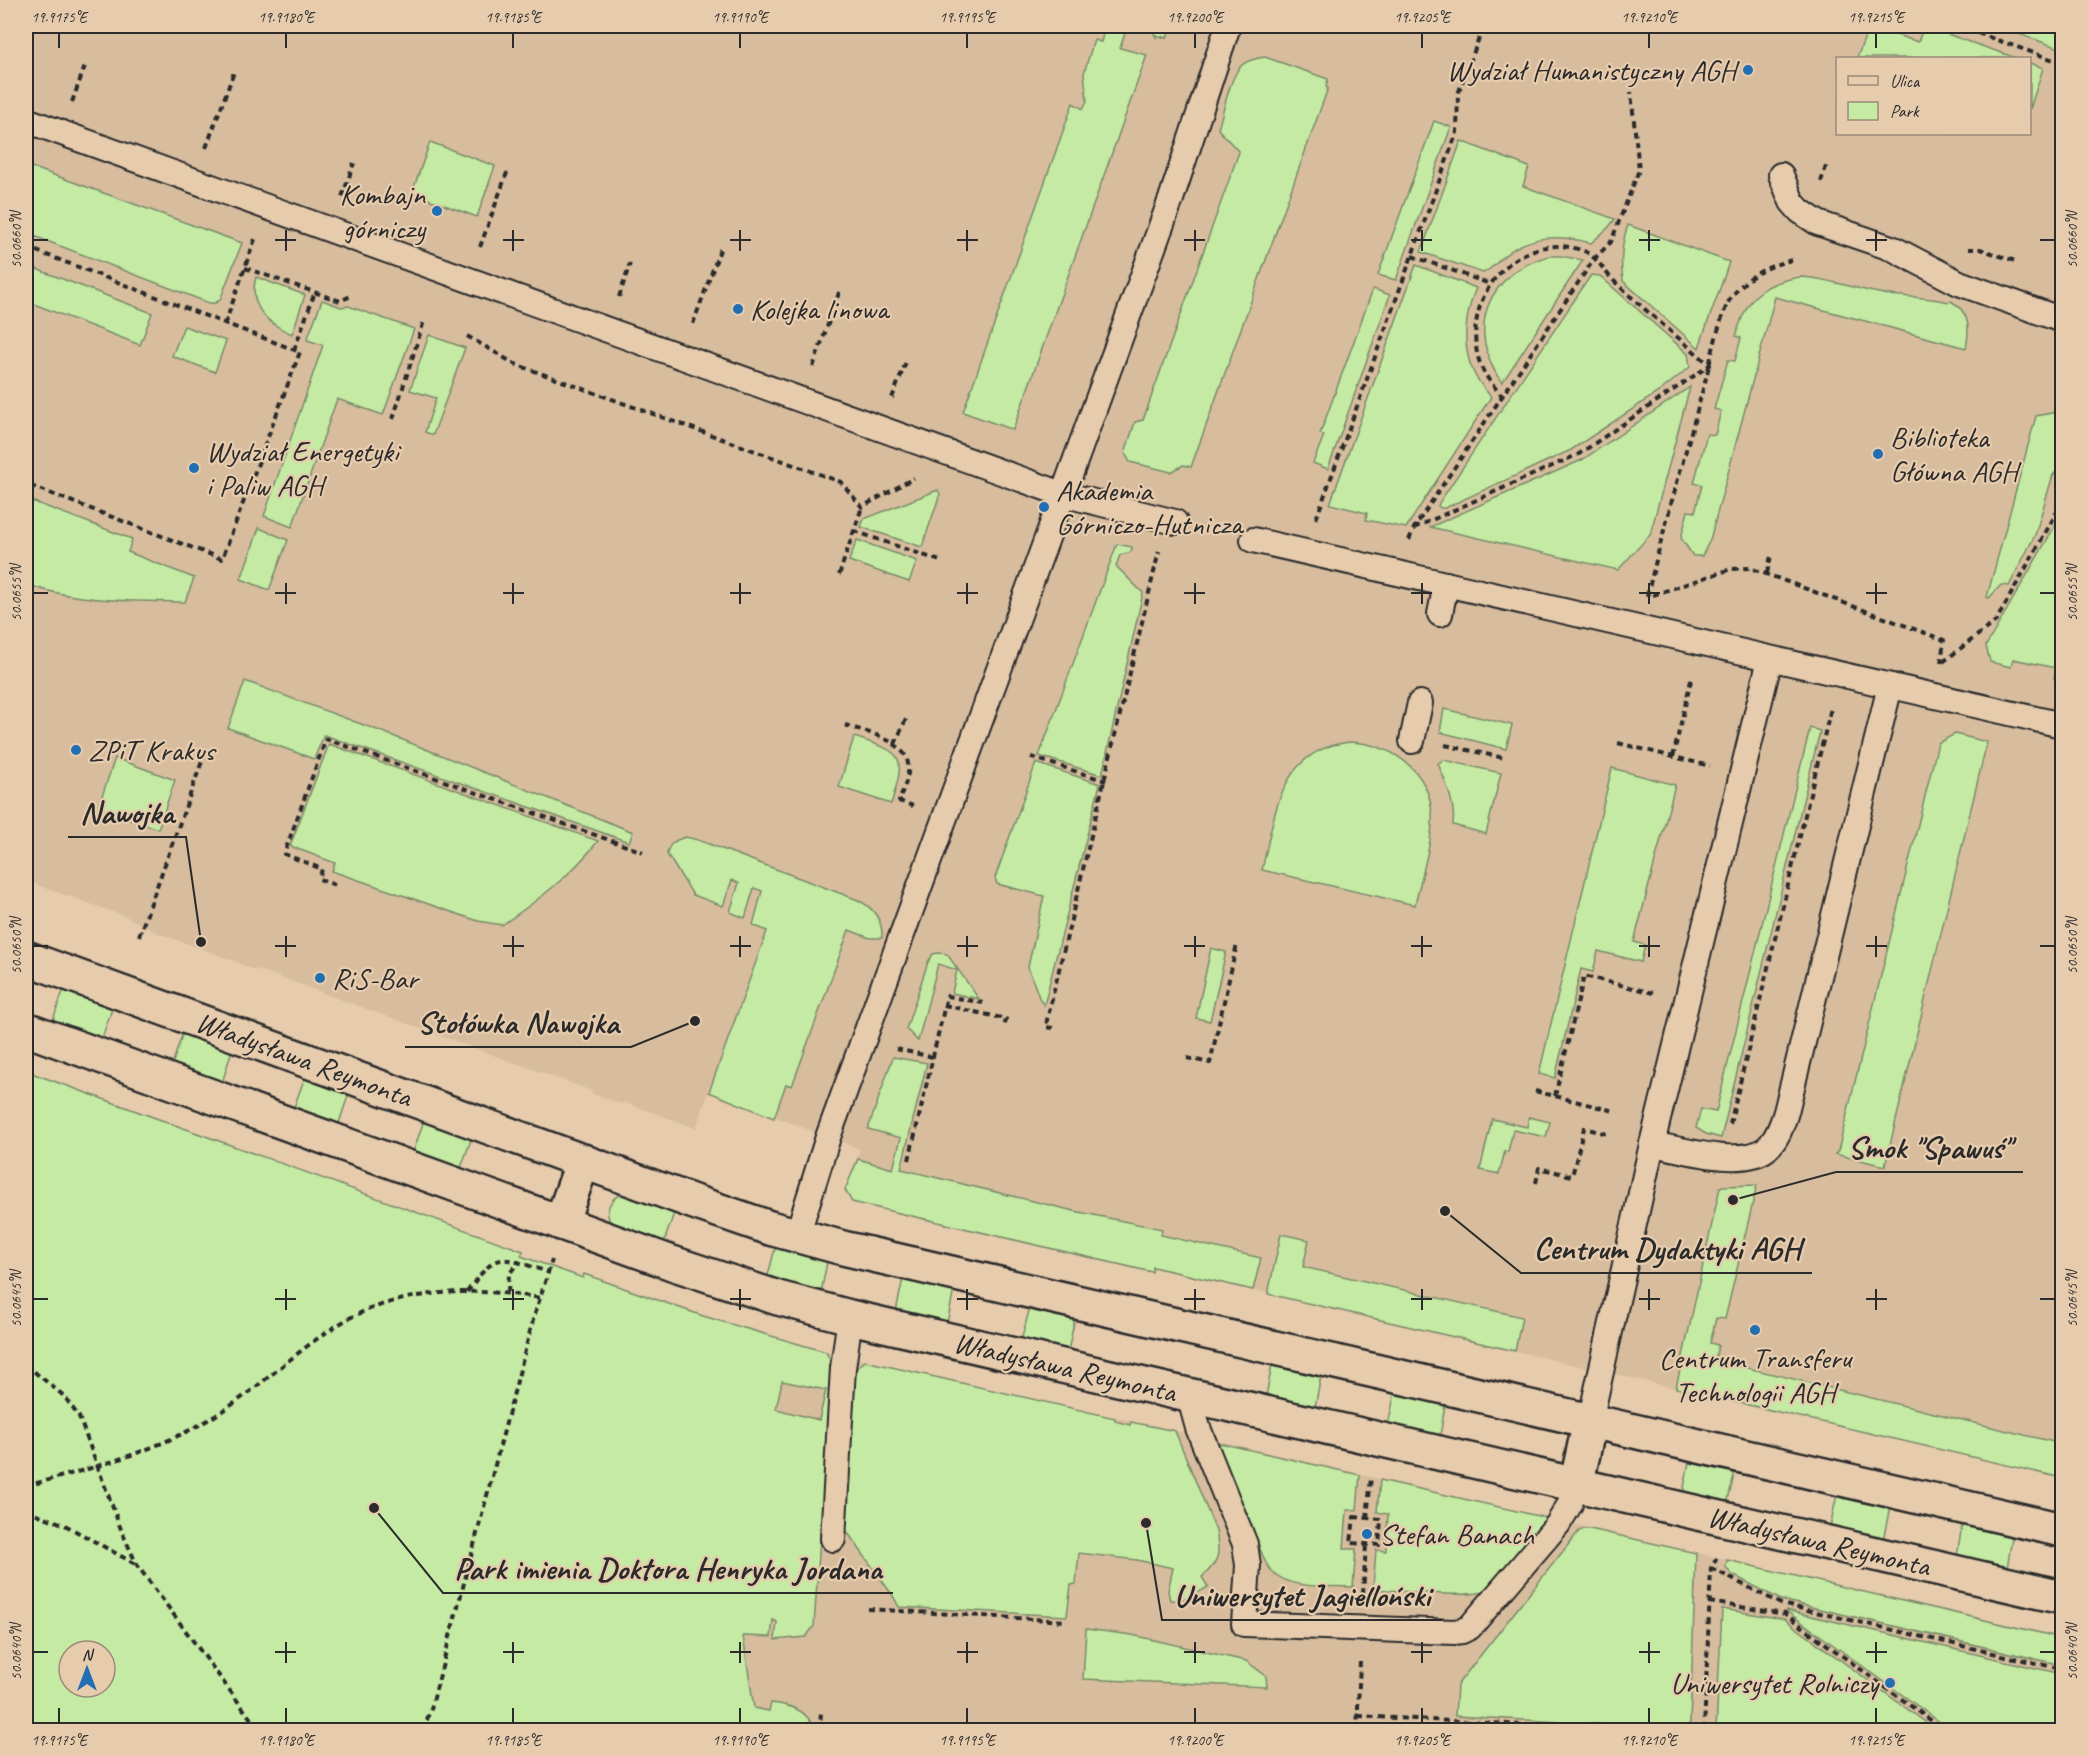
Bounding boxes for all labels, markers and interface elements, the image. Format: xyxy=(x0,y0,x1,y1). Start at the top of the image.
text: 19.9175°E xyxy=(31,8,89,27)
text: 19.9180°E xyxy=(258,8,316,27)
text: 19.9185°E xyxy=(485,8,543,27)
text: 19.9190°E xyxy=(712,8,770,27)
text: 19.9195°E xyxy=(939,8,997,27)
text: 19.9200°E xyxy=(1167,8,1225,27)
text: 19.9205°E xyxy=(1394,8,1452,27)
text: 19.9210°E xyxy=(1621,8,1679,27)
text: 19.9215°E xyxy=(1848,8,1906,27)
place label: Wydział Humanistyczny AGH xyxy=(1446,51,1740,89)
legend xyxy=(1836,57,2031,135)
marker: Wydział Humanistyczny AGH xyxy=(1741,63,1755,77)
text: Ulica xyxy=(1890,70,1921,92)
text: Park xyxy=(1890,100,1920,122)
place label: Kombajn górniczy xyxy=(339,175,427,247)
marker: Kombajn górniczy xyxy=(430,204,444,218)
text: 50.0660°N xyxy=(7,209,26,268)
text: 50.0660°N xyxy=(2063,209,2082,268)
place label: Kolejka linowa xyxy=(750,290,891,328)
marker: Kolejka linowa xyxy=(731,302,745,316)
place label: Biblioteka Główna AGH xyxy=(1890,418,2022,490)
place label: Wydział Energetyki i Paliw AGH xyxy=(206,432,402,504)
marker: Biblioteka Główna AGH xyxy=(1871,447,1885,461)
marker: Wydział Energetyki i Paliw AGH xyxy=(187,461,201,475)
place label: Akademia Górniczo-Hutnicza xyxy=(1056,471,1245,543)
marker: Akademia Górniczo-Hutnicza xyxy=(1037,500,1051,514)
text: 50.0655°N xyxy=(7,562,26,621)
text: 50.0655°N xyxy=(2063,562,2082,621)
place label: ZPiT Krakus xyxy=(88,731,217,769)
marker: ZPiT Krakus xyxy=(69,743,83,757)
callout: Nawojka xyxy=(68,787,186,837)
text: Nawojka xyxy=(80,792,177,833)
text: 50.0650°N xyxy=(7,915,26,974)
text: 50.0650°N xyxy=(2063,915,2082,974)
place label: RiS-Bar xyxy=(332,959,421,997)
marker: RiS-Bar xyxy=(313,971,327,985)
callout: Stołówka Nawojka xyxy=(405,997,631,1047)
street label: Władysława Reymonta xyxy=(191,1002,419,1116)
text: Stołówka Nawojka xyxy=(417,1002,622,1043)
callout: Smok "Spawuś" xyxy=(1836,1122,2023,1172)
text: Smok "Spawuś" xyxy=(1848,1127,2018,1168)
callout: Centrum Dydaktyki AGH xyxy=(1521,1223,1812,1273)
text: Centrum Dydaktyki AGH xyxy=(1534,1228,1806,1269)
text: 50.0645°N xyxy=(7,1268,26,1327)
text: 50.0645°N xyxy=(2063,1268,2082,1327)
street label: Władysława Reymonta xyxy=(950,1323,1182,1411)
marker: Centrum Transferu Technologii AGH xyxy=(1748,1323,1762,1337)
place label: Centrum Transferu Technologii AGH xyxy=(1659,1339,1853,1411)
street label: Władysława Reymonta xyxy=(1704,1497,1936,1585)
place label: Stefan Banach xyxy=(1379,1515,1534,1553)
marker: Stefan Banach xyxy=(1360,1527,1374,1541)
callout: Park imienia Doktora Henryka Jordana xyxy=(443,1543,893,1593)
text: Park imienia Doktora Henryka Jordana xyxy=(454,1548,885,1589)
callout: Uniwersytet Jagielloński xyxy=(1162,1570,1442,1620)
text: Uniwersytet Jagielloński xyxy=(1174,1575,1434,1616)
text: 50.0640°N xyxy=(7,1621,26,1680)
text: 50.0640°N xyxy=(2063,1621,2082,1680)
north arrow xyxy=(57,1639,117,1699)
text: N xyxy=(82,1645,95,1665)
place label: Uniwersytet Rolniczy xyxy=(1670,1664,1881,1702)
marker: Uniwersytet Rolniczy xyxy=(1883,1676,1897,1690)
text: 19.9175°E xyxy=(31,1731,89,1750)
text: 19.9180°E xyxy=(258,1731,316,1750)
text: 19.9185°E xyxy=(485,1731,543,1750)
text: 19.9190°E xyxy=(712,1731,770,1750)
text: 19.9195°E xyxy=(939,1731,997,1750)
text: 19.9200°E xyxy=(1167,1731,1225,1750)
text: 19.9205°E xyxy=(1394,1731,1452,1750)
text: 19.9210°E xyxy=(1621,1731,1679,1750)
text: 19.9215°E xyxy=(1848,1731,1906,1750)

